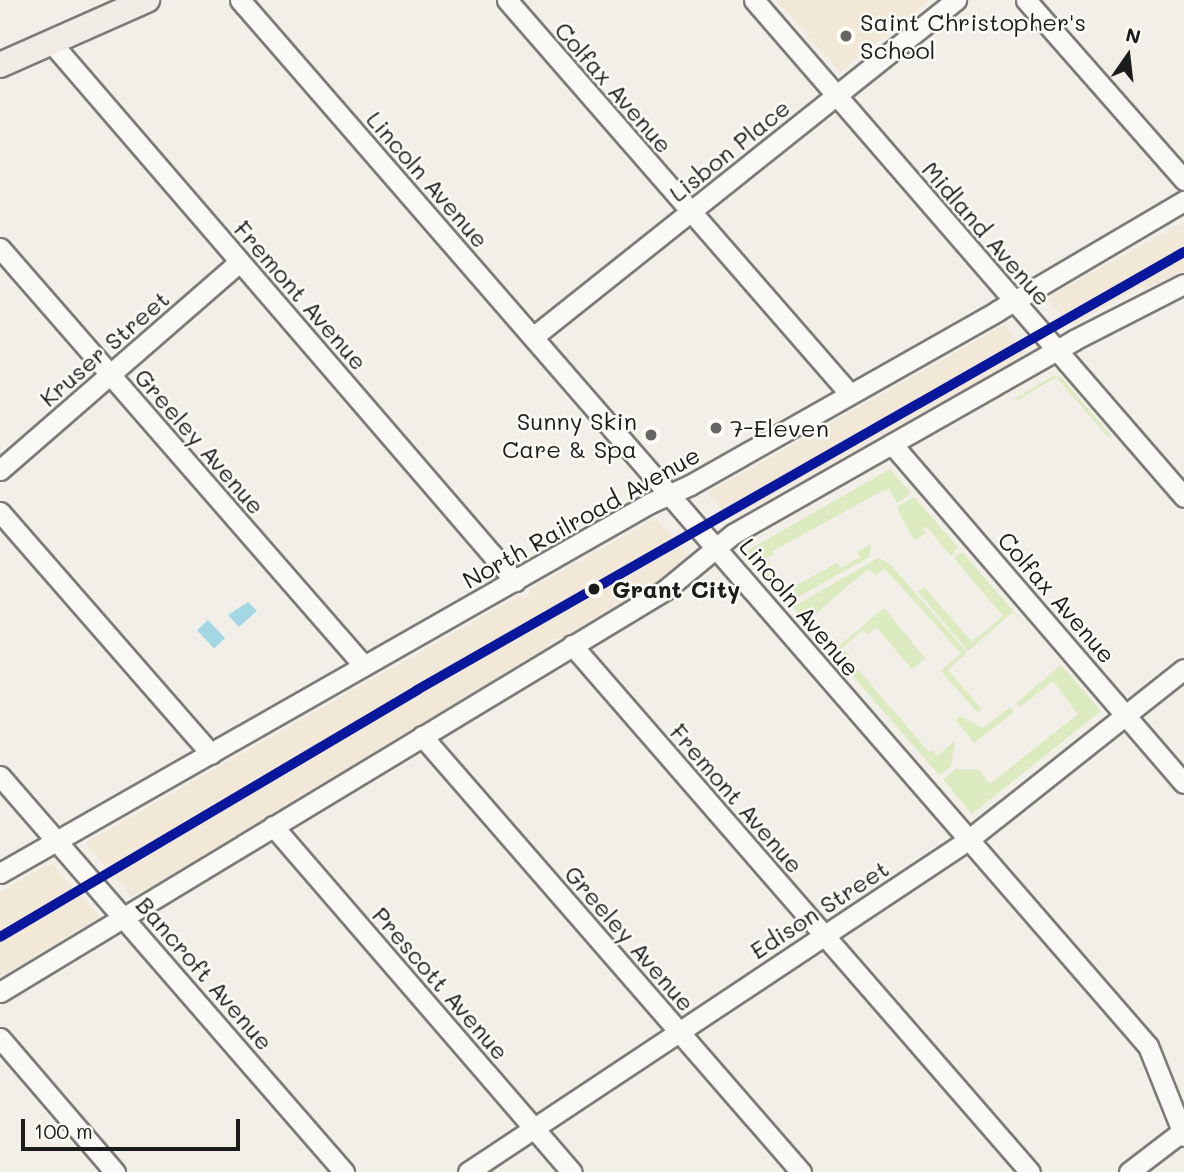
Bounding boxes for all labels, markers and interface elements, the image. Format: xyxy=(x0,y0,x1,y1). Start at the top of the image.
place label: Saint Christopher's School xyxy=(860,8,1086,64)
street label: Colfax Avenue xyxy=(549,15,679,159)
north arrow xyxy=(1093,21,1163,91)
text: N xyxy=(1123,21,1143,49)
marker: Saint Christopher's School xyxy=(838,28,854,44)
street label: Lisbon Place xyxy=(663,93,795,207)
street label: Lincoln Avenue xyxy=(361,105,495,253)
street label: Midland Avenue xyxy=(916,155,1058,311)
street label: Fremont Avenue xyxy=(228,215,374,375)
street label: Kruser Street xyxy=(33,284,175,412)
street label: Greeley Avenue xyxy=(129,362,271,520)
place label: Sunny Skin Care & Spa xyxy=(502,407,637,463)
place label: 7-Eleven xyxy=(730,414,829,442)
marker: 7-Eleven xyxy=(708,420,724,436)
marker: Sunny Skin Care & Spa xyxy=(643,427,659,443)
street label: North Railroad Avenue xyxy=(457,440,705,594)
street label: Colfax Avenue xyxy=(992,525,1122,669)
street label: Lincoln Avenue xyxy=(734,532,866,682)
place label: Grant City xyxy=(612,575,740,603)
marker: Grant City xyxy=(583,578,605,600)
street label: Fremont Avenue xyxy=(664,718,810,878)
street label: Edison Street xyxy=(744,853,894,965)
street label: Greeley Avenue xyxy=(559,859,701,1017)
street label: Bancroft Avenue xyxy=(130,890,280,1056)
street label: Prescott Avenue xyxy=(367,901,515,1065)
scale bar xyxy=(24,1106,243,1150)
text: 100 m xyxy=(34,1117,93,1144)

